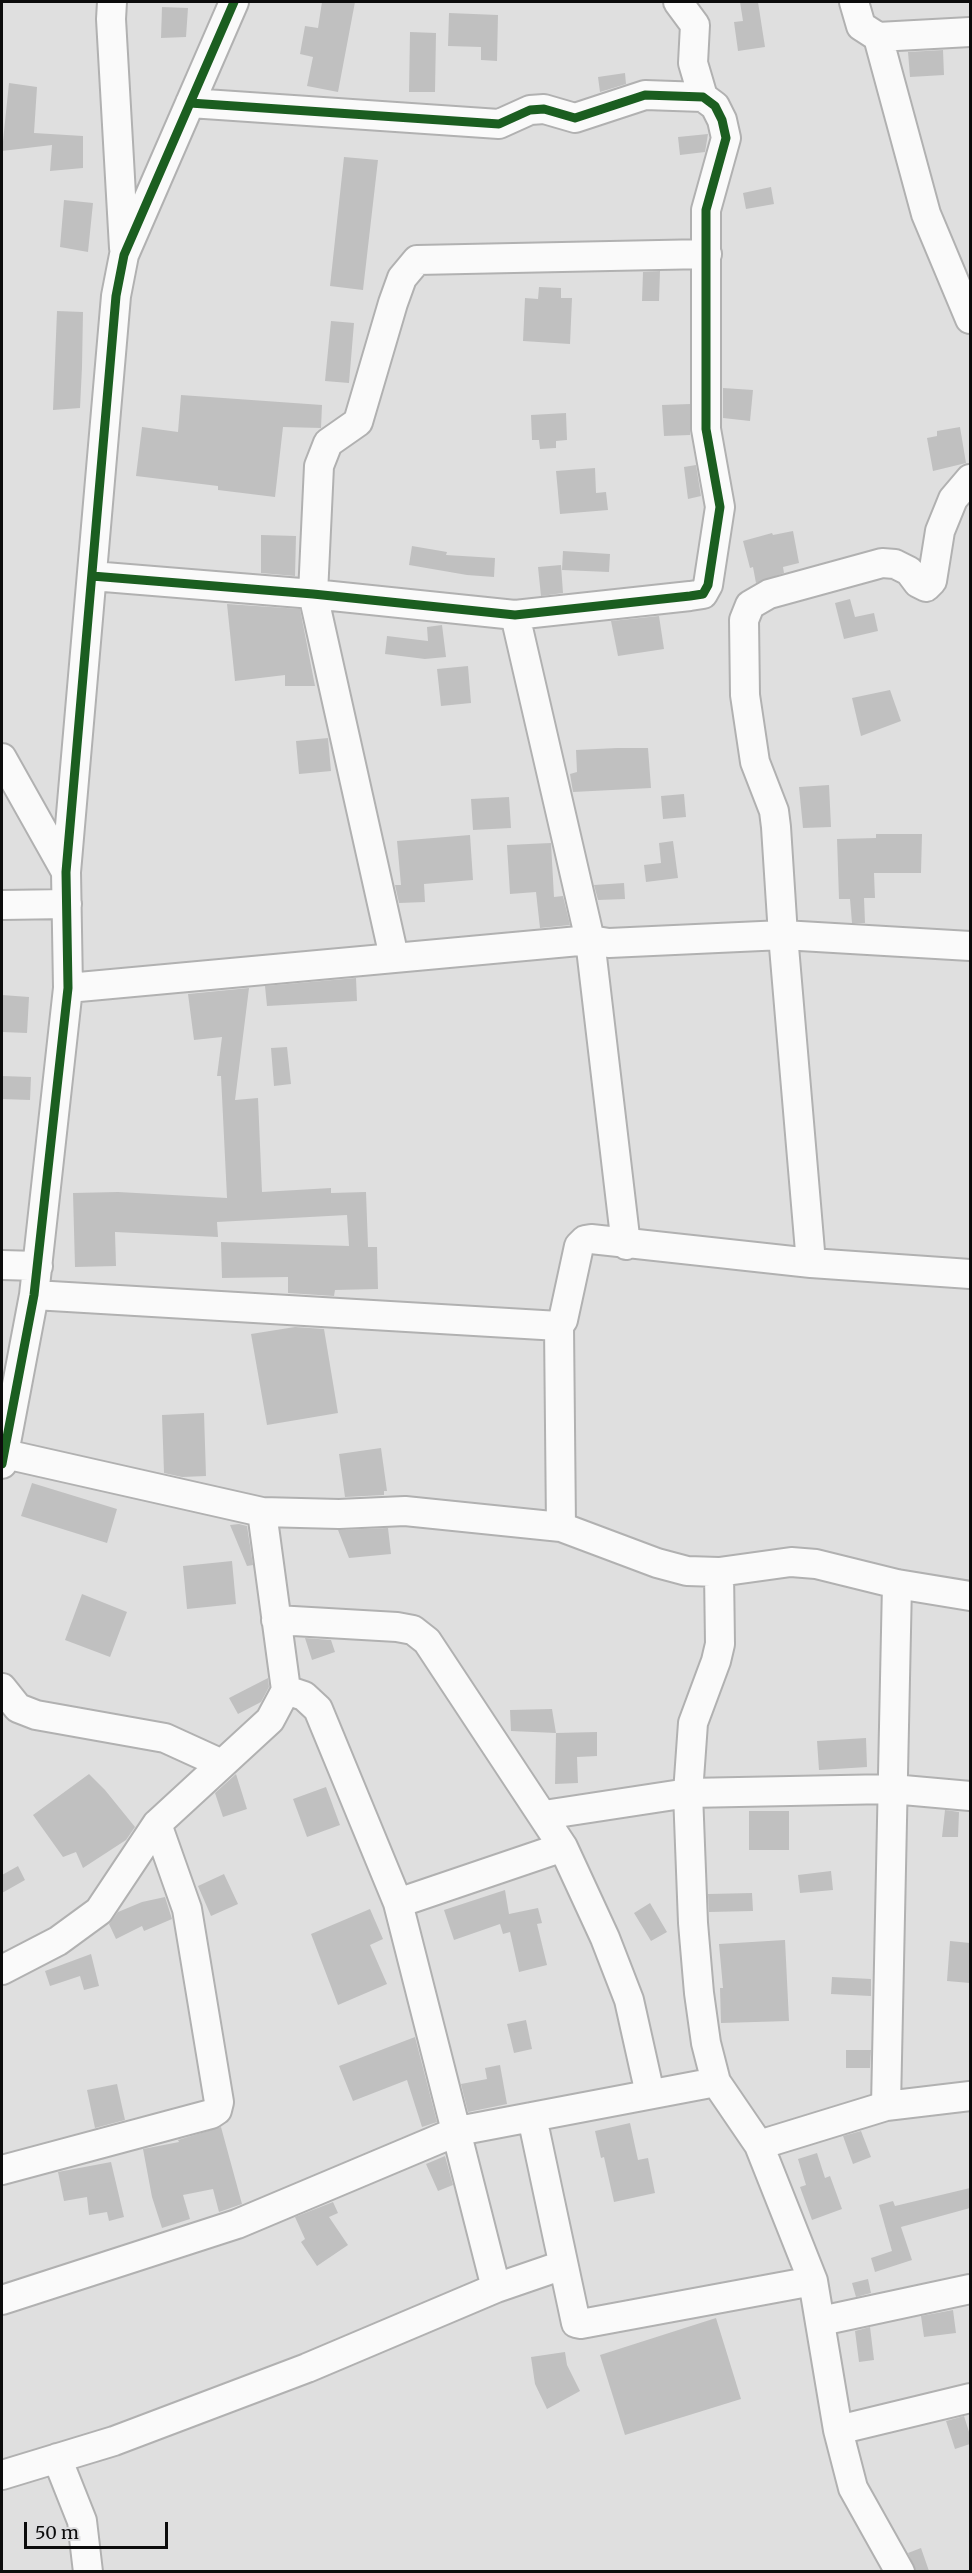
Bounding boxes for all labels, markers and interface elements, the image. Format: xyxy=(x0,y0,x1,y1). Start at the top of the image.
scale bar xyxy=(27,2510,171,2548)
text: 50 m xyxy=(35,2521,79,2544)

